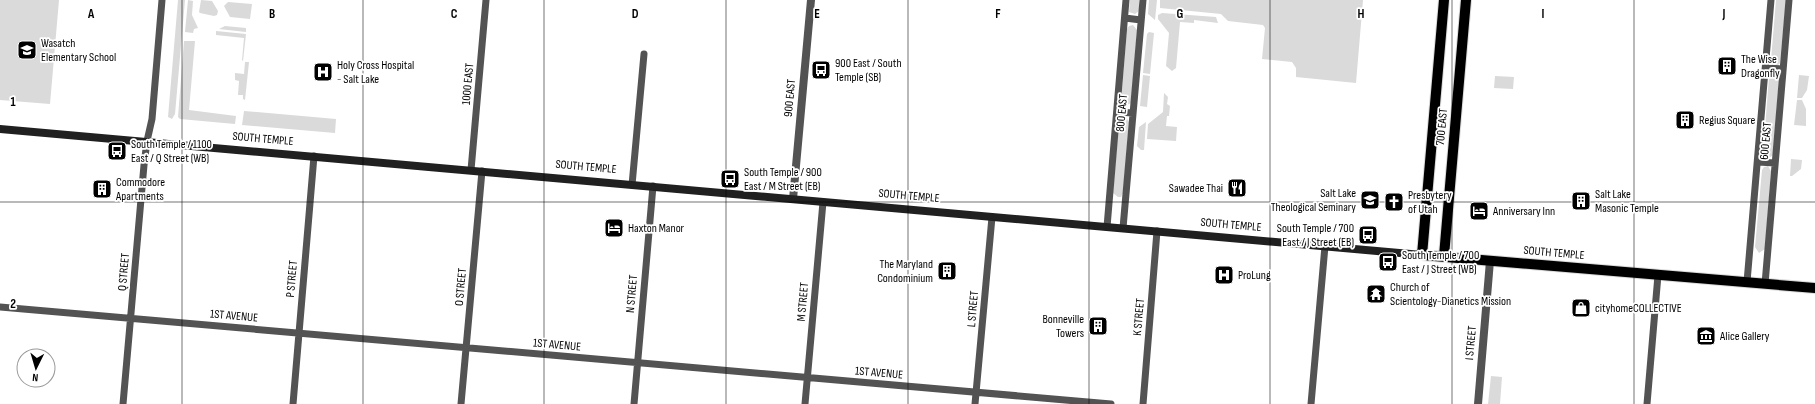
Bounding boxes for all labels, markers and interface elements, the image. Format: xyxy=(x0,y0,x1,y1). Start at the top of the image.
text: A xyxy=(87,6,95,22)
text: B xyxy=(269,6,275,22)
text: C xyxy=(451,6,458,22)
text: D xyxy=(632,6,639,22)
text: E xyxy=(814,6,820,22)
text: F xyxy=(995,6,1001,22)
text: G xyxy=(1177,6,1184,22)
text: H xyxy=(1358,6,1365,22)
text: I xyxy=(1542,6,1545,22)
text: J xyxy=(1722,6,1726,22)
place label: Wasatch Elementary School xyxy=(41,36,116,65)
school or university icon: Wasatch Elementary School xyxy=(16,39,38,61)
place label: The Wise Dragonfly xyxy=(1741,52,1780,81)
building icon: The Wise Dragonfly xyxy=(1716,55,1738,77)
place label: 900 East / South Temple (SB) xyxy=(835,56,902,85)
place label: Holy Cross Hospital - Salt Lake xyxy=(337,58,414,87)
bus stop icon: 900 East / South Temple (SB) xyxy=(810,59,832,81)
hospital icon: Holy Cross Hospital - Salt Lake xyxy=(312,61,334,83)
street label: 1000 EAST xyxy=(459,62,477,106)
street label: 900 EAST xyxy=(781,78,799,118)
street label: 800 EAST xyxy=(1113,93,1131,132)
text: 1 xyxy=(10,94,16,110)
street label: 700 EAST xyxy=(1433,108,1451,146)
building icon: Regius Square xyxy=(1674,109,1696,131)
place label: Regius Square xyxy=(1699,113,1755,128)
street label: 600 EAST xyxy=(1757,121,1775,160)
street label: SOUTH TEMPLE xyxy=(232,129,294,149)
place label: South Temple / 1100 East / Q Street (WB) xyxy=(131,137,212,166)
bus stop icon: South Temple / 1100 East / Q Street (WB) xyxy=(106,140,128,162)
street label: SOUTH TEMPLE xyxy=(555,157,617,177)
place label: South Temple / 900 East / M Street (EB) xyxy=(744,165,822,194)
bus stop icon: South Temple / 900 East / M Street (EB) xyxy=(719,168,741,190)
place label: Commodore Apartments xyxy=(115,175,165,204)
restaurant icon: Sawadee Thai xyxy=(1226,177,1248,199)
building icon: Commodore Apartments xyxy=(91,178,113,200)
place label: Sawadee Thai xyxy=(1169,181,1223,196)
street label: SOUTH TEMPLE xyxy=(878,186,940,206)
place label: Salt Lake Theological Seminary xyxy=(1271,186,1356,215)
place label: Salt Lake Masonic Temple xyxy=(1595,187,1659,216)
place label: Presbytery of Utah xyxy=(1408,188,1452,217)
school or university icon: Salt Lake Theological Seminary xyxy=(1359,189,1381,211)
building icon: Salt Lake Masonic Temple xyxy=(1570,190,1592,212)
church icon: Presbytery of Utah xyxy=(1383,191,1405,213)
hotel icon: Anniversary Inn xyxy=(1468,200,1490,222)
place label: Anniversary Inn xyxy=(1492,204,1555,219)
street label: SOUTH TEMPLE xyxy=(1200,215,1262,235)
hotel icon: Haxton Manor xyxy=(603,217,625,239)
place label: Haxton Manor xyxy=(628,221,685,236)
place label: South Temple / 700 East / J Street (EB) xyxy=(1277,221,1354,250)
bus stop icon: South Temple / 700 East / J Street (EB) xyxy=(1357,224,1379,246)
street label: SOUTH TEMPLE xyxy=(1523,243,1585,263)
place label: South Temple / 700 East / J Street (WB) xyxy=(1402,248,1479,277)
bus stop icon: South Temple / 700 East / J Street (WB) xyxy=(1377,251,1399,273)
street label: Q STREET xyxy=(115,252,133,292)
place label: The Maryland Condominium xyxy=(877,257,933,286)
street label: P STREET xyxy=(283,260,301,298)
building icon: The Maryland Condominium xyxy=(936,260,958,282)
hospital icon: ProLung xyxy=(1213,264,1235,286)
street label: O STREET xyxy=(452,267,470,307)
place label: ProLung xyxy=(1238,268,1271,283)
street label: N STREET xyxy=(623,274,641,314)
place label: Church of Scientology-Dianetics Mission xyxy=(1390,280,1511,309)
street label: M STREET xyxy=(794,282,812,322)
temple icon: Church of Scientology-Dianetics Mission xyxy=(1365,283,1387,305)
street label: L STREET xyxy=(964,290,982,328)
text: 2 xyxy=(10,296,16,312)
street label: K STREET xyxy=(1130,297,1148,336)
shop icon: cityhomeCOLLECTIVE xyxy=(1570,297,1592,319)
place label: cityhomeCOLLECTIVE xyxy=(1595,301,1682,316)
street label: 1ST AVENUE xyxy=(209,306,259,326)
place label: Bonneville Towers xyxy=(1043,312,1084,341)
building icon: Bonneville Towers xyxy=(1087,315,1109,337)
street label: I STREET xyxy=(1462,325,1480,361)
museum icon: Alice Gallery xyxy=(1695,325,1717,347)
place label: Alice Gallery xyxy=(1719,329,1770,344)
street label: 1ST AVENUE xyxy=(532,335,582,355)
north arrow xyxy=(16,348,56,388)
street label: 1ST AVENUE xyxy=(854,363,904,383)
text: N xyxy=(32,371,39,384)

